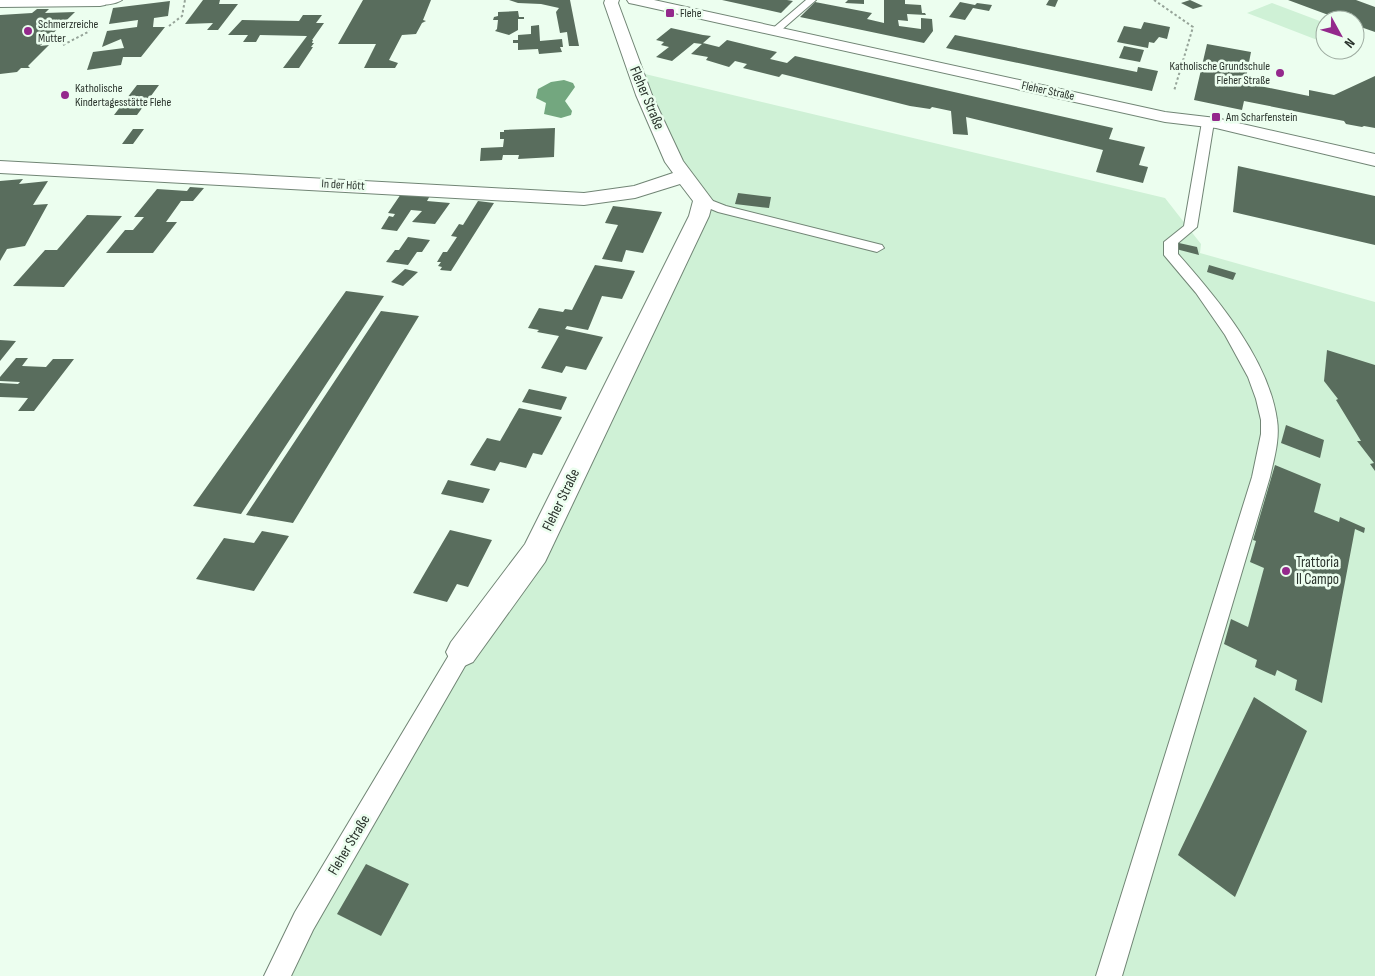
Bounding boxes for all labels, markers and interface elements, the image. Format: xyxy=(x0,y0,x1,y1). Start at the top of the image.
place label: Flehe xyxy=(680,6,702,21)
marker: Flehe xyxy=(664,7,676,19)
north arrow xyxy=(1315,10,1365,60)
place label: Schmerzreiche Mutter xyxy=(38,17,99,46)
marker: Schmerzreiche Mutter xyxy=(22,25,34,37)
text: N xyxy=(1341,35,1358,51)
place label: Katholische Grundschule Fleher Straße xyxy=(1170,59,1270,88)
street label: Fleher Straße xyxy=(625,64,669,132)
marker: Katholische Grundschule Fleher Straße xyxy=(1274,67,1286,79)
street label: Fleher Straße xyxy=(1020,78,1076,104)
place label: Katholische Kindertagesstätte Flehe xyxy=(75,81,171,110)
marker: Katholische Kindertagesstätte Flehe xyxy=(59,89,71,101)
place label: Am Scharfenstein xyxy=(1225,110,1298,125)
marker: Am Scharfenstein xyxy=(1210,111,1222,123)
street label: In der Hött xyxy=(321,176,365,194)
street label: Fleher Straße xyxy=(538,466,584,534)
place label: Trattoria Il Campo xyxy=(1296,553,1339,589)
marker: Trattoria Il Campo xyxy=(1280,565,1292,577)
street label: Fleher Straße xyxy=(324,811,374,879)

